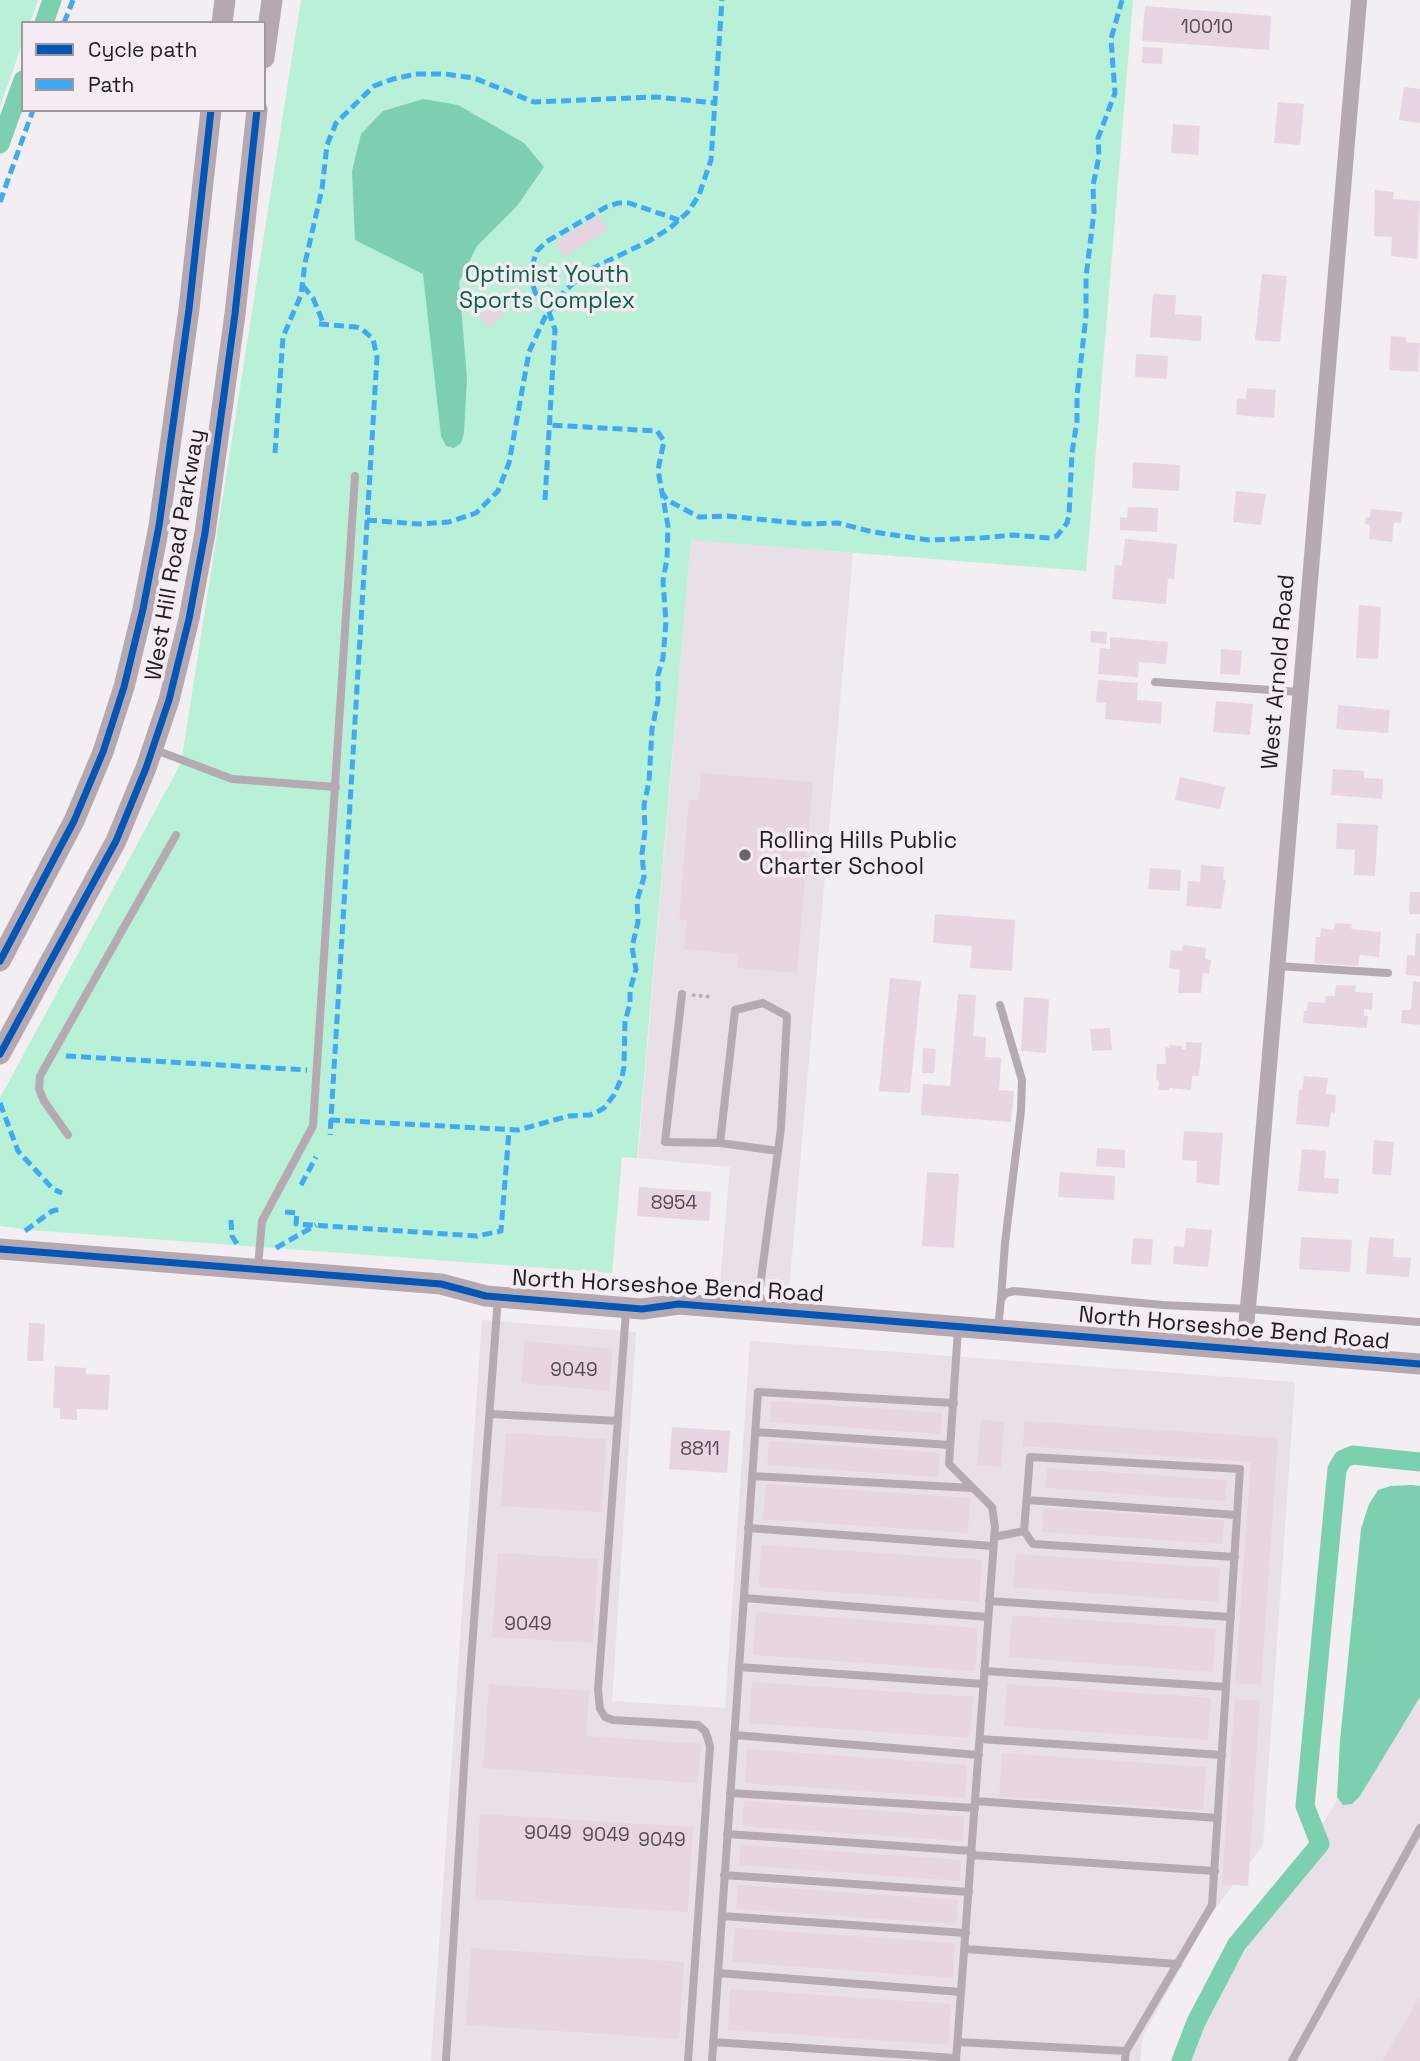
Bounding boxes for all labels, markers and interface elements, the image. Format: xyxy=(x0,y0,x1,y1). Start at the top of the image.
house number: 10010 xyxy=(1181,17,1233,39)
legend xyxy=(21,21,266,112)
text: Cycle path xyxy=(88,36,197,63)
text: Path xyxy=(88,71,134,98)
park label: Optimist Youth Sports Complex xyxy=(459,262,635,316)
street label: West Hill Road Parkway xyxy=(140,427,212,683)
street label: West Arnold Road xyxy=(1257,573,1301,771)
place label: Rolling Hills Public Charter School xyxy=(759,828,957,882)
marker: Rolling Hills Public Charter School xyxy=(737,847,753,863)
house number: 8954 xyxy=(651,1193,697,1215)
street label: North Horseshoe Bend Road xyxy=(511,1265,825,1309)
street label: North Horseshoe Bend Road xyxy=(1077,1302,1391,1356)
house number: 9049 xyxy=(550,1360,598,1382)
house number: 8811 xyxy=(680,1439,720,1461)
house number: 9049 xyxy=(504,1614,552,1636)
house number: 9049 xyxy=(524,1823,572,1845)
house number: 9049 xyxy=(582,1825,630,1847)
house number: 9049 xyxy=(638,1830,686,1852)

